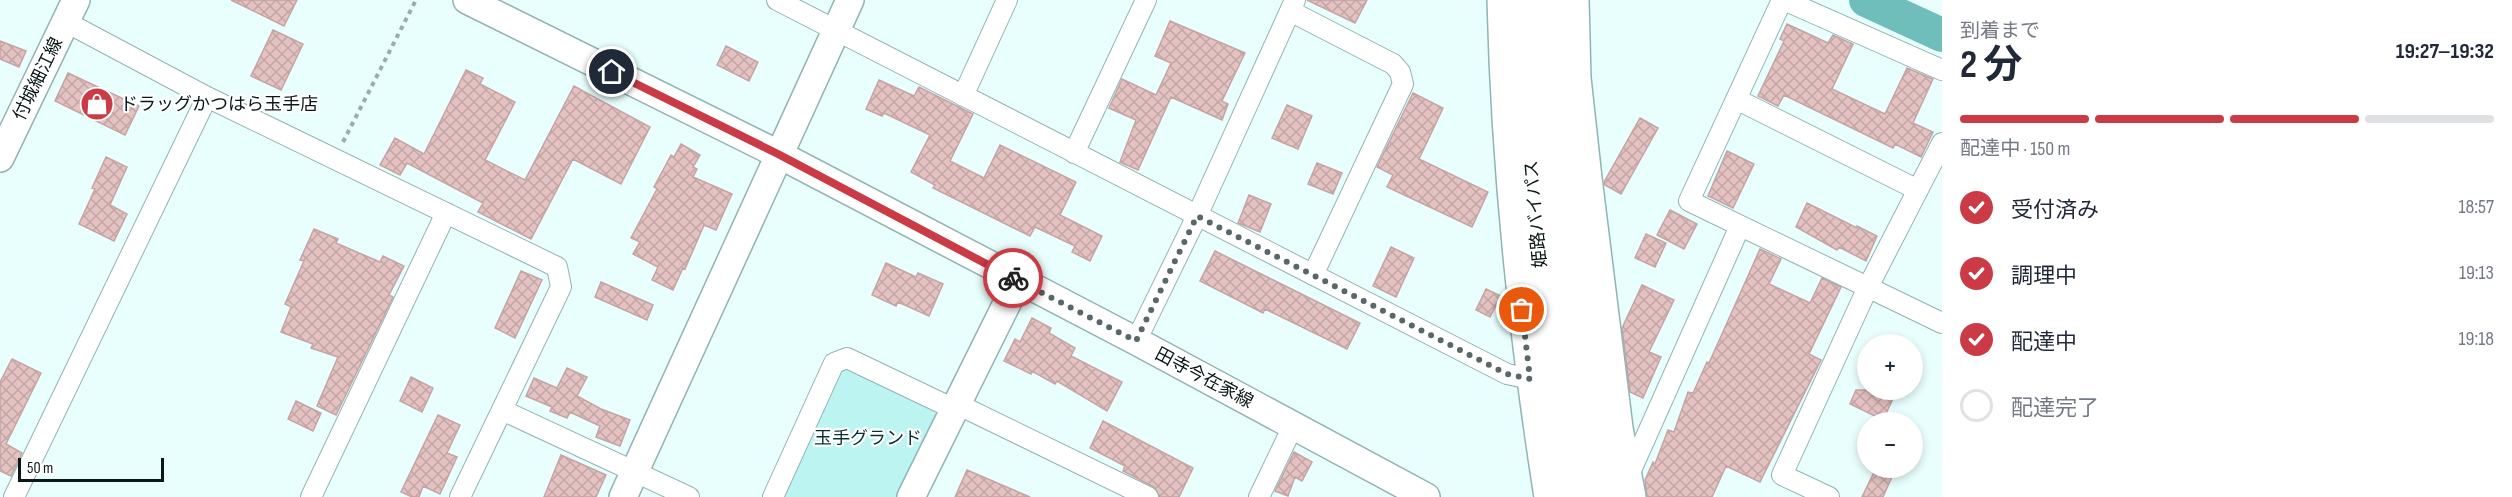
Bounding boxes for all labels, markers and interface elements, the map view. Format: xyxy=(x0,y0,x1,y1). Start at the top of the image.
text: 到着まで xyxy=(1960,19,2040,43)
street label: 付城細江線 xyxy=(9,34,67,124)
text: 19:27–19:32 xyxy=(2396,38,2494,65)
text: 2 分 xyxy=(1960,42,2022,89)
pin xyxy=(586,46,637,97)
icon: home xyxy=(595,55,628,88)
shop icon: ドラッグかつはら玉手店 xyxy=(79,86,115,122)
place label: ドラッグかつはら玉手店 xyxy=(120,94,318,115)
text: 配達中 · 150 m xyxy=(1960,137,2070,161)
street label: 姫路バイパス xyxy=(1521,159,1551,269)
icon: check xyxy=(1960,191,1993,224)
text: 18:57 xyxy=(2459,195,2494,219)
text: 受付済み xyxy=(2011,197,2099,224)
courier xyxy=(983,248,1043,308)
icon: check xyxy=(1960,257,1993,290)
text: 19:13 xyxy=(2459,261,2494,285)
icon: bike xyxy=(997,262,1030,295)
text: 調理中 xyxy=(2011,263,2077,290)
pin xyxy=(1496,284,1547,335)
icon: bag xyxy=(1505,293,1538,326)
icon: check xyxy=(1960,323,1993,356)
text: 19:18 xyxy=(2459,327,2494,351)
text: 配達中 xyxy=(2011,329,2077,356)
map controls xyxy=(1857,334,1923,478)
button: + xyxy=(1857,334,1923,400)
street label: 田寺今在家線 xyxy=(1151,343,1257,413)
text: 配達完了 xyxy=(2011,395,2099,422)
button: − xyxy=(1857,412,1923,478)
park label: 玉手グランド xyxy=(814,428,922,449)
scale bar xyxy=(18,455,164,482)
text: 50 m xyxy=(27,459,53,478)

